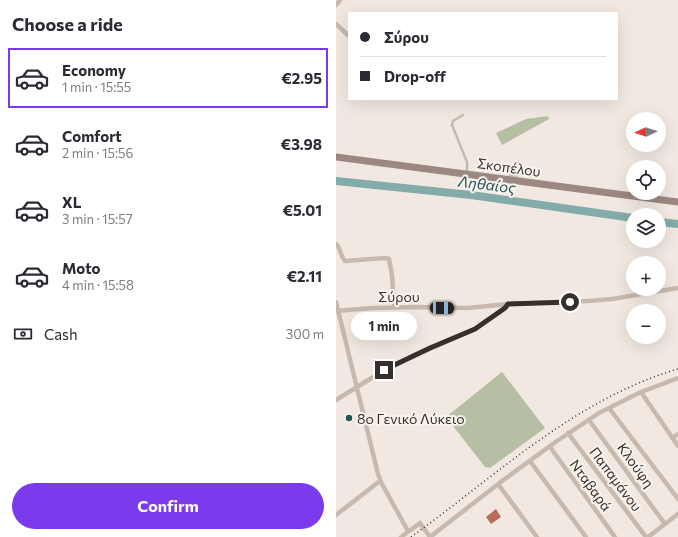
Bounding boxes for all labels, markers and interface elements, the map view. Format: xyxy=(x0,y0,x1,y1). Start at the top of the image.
text: Choose a ride xyxy=(12,13,123,35)
text: Σύρου xyxy=(384,28,429,46)
icon: car xyxy=(14,60,50,96)
text: Economy xyxy=(62,61,126,79)
text: Drop-off xyxy=(384,67,446,85)
text: €2.95 xyxy=(281,69,322,87)
text: 1 min · 15:55 xyxy=(62,79,131,95)
north arrow xyxy=(626,112,666,152)
map controls xyxy=(626,112,666,344)
icon: car xyxy=(14,126,50,162)
text: Comfort xyxy=(62,127,122,145)
text: €3.98 xyxy=(281,135,322,153)
text: 2 min · 15:56 xyxy=(62,145,133,161)
street label: Σκοπέλου xyxy=(476,154,542,180)
button: locate xyxy=(626,160,666,200)
water label: Ληθαίος xyxy=(456,171,517,197)
icon: car xyxy=(14,192,50,228)
text: XL xyxy=(62,193,81,211)
text: €5.01 xyxy=(282,201,322,219)
button: layers xyxy=(626,208,666,248)
text: 3 min · 15:57 xyxy=(62,211,133,227)
button: + xyxy=(626,256,666,296)
icon: car xyxy=(14,258,50,294)
text: Moto xyxy=(62,259,101,277)
text: €2.11 xyxy=(286,267,322,285)
text: 4 min · 15:58 xyxy=(62,277,134,293)
street label: Σύρου xyxy=(378,288,420,305)
route start xyxy=(561,293,579,311)
car xyxy=(430,302,454,314)
button: − xyxy=(626,304,666,344)
callout: 1 min xyxy=(351,312,417,340)
text: 1 min xyxy=(369,318,399,334)
icon: cash xyxy=(12,323,34,345)
text: Cash xyxy=(44,325,78,343)
text: 300 m xyxy=(286,326,324,342)
route end xyxy=(375,361,393,379)
place label: 8ο Γενικό Λύκειο xyxy=(357,410,465,427)
marker: 8ο Γενικό Λύκειο xyxy=(344,413,354,423)
street label: Κλούφη xyxy=(614,439,658,491)
street label: Παπαμάνου xyxy=(586,444,646,515)
street label: Νταβαρά xyxy=(567,456,615,514)
button: Confirm xyxy=(12,483,324,529)

